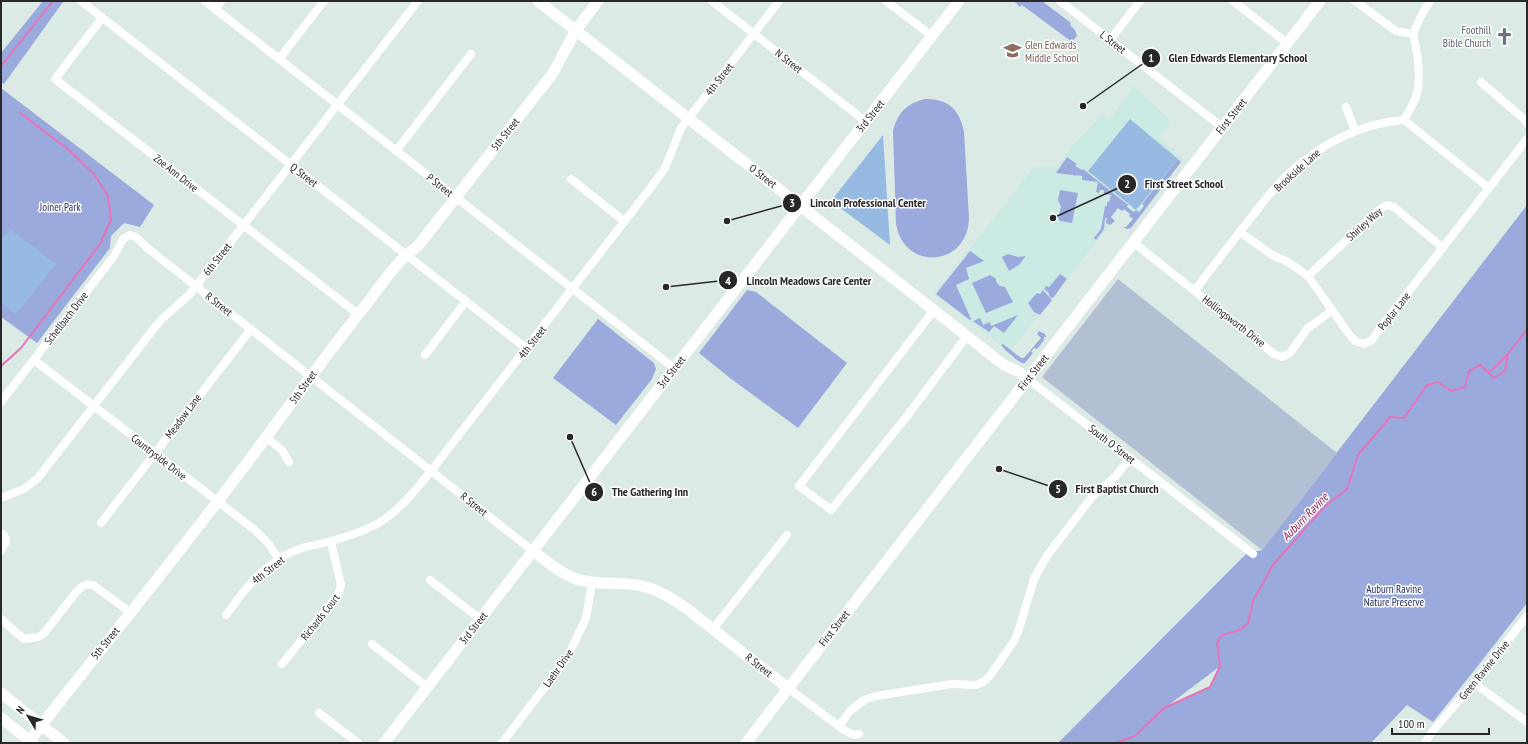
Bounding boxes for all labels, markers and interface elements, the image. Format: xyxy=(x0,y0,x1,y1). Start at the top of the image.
place label: Foothill Bible Church xyxy=(1443,23,1491,50)
church icon: Foothill Bible Church xyxy=(1494,26,1514,46)
street label: L Street xyxy=(1097,27,1129,57)
place label: Glen Edwards Middle School xyxy=(1025,38,1079,65)
school or university icon: Glen Edwards Middle School xyxy=(1002,41,1022,61)
street label: N Street xyxy=(772,46,806,76)
callout: Glen Edwards Elementary School xyxy=(1141,46,1316,70)
text: 1 xyxy=(1148,50,1154,65)
text: Glen Edwards Elementary School xyxy=(1168,50,1308,65)
street label: 4th Street xyxy=(702,60,736,98)
street label: First Street xyxy=(1213,95,1249,137)
street label: 3rd Street xyxy=(853,97,887,135)
street label: 5th Street xyxy=(488,115,522,153)
street label: Brookside Lane xyxy=(1271,145,1324,195)
street label: Zoe Ann Drive xyxy=(151,151,202,195)
street label: Q Street xyxy=(287,160,321,190)
street label: O Street xyxy=(746,161,780,191)
street label: P Street xyxy=(424,170,456,200)
callout: First Street School xyxy=(1117,172,1231,196)
text: 2 xyxy=(1124,176,1130,191)
text: First Street School xyxy=(1145,176,1223,191)
callout: Lincoln Professional Center xyxy=(782,191,934,215)
text: 3 xyxy=(789,195,795,210)
text: Lincoln Professional Center xyxy=(810,195,926,210)
park label: Joiner Park xyxy=(39,200,81,214)
street label: Shirley Way xyxy=(1343,204,1385,244)
street label: 6th Street xyxy=(200,240,234,278)
callout: Lincoln Meadows Care Center xyxy=(718,268,879,292)
text: 4 xyxy=(725,273,731,288)
text: Lincoln Meadows Care Center xyxy=(747,273,872,288)
street label: Schellbach Drive xyxy=(41,288,91,347)
street label: R Street xyxy=(203,289,235,319)
street label: Poplar Lane xyxy=(1375,289,1414,333)
street label: Hollingsworth Drive xyxy=(1200,292,1269,350)
street label: 4th Street xyxy=(515,323,549,361)
street label: First Street xyxy=(1015,351,1051,393)
street label: 3rd Street xyxy=(654,353,688,391)
street label: 5th Street xyxy=(286,368,320,406)
street label: Meadow Lane xyxy=(162,391,205,441)
street label: South O Street xyxy=(1086,421,1138,467)
street label: Countryside Drive xyxy=(128,431,190,483)
callout: First Baptist Church xyxy=(1048,477,1167,501)
callout: The Gathering Inn xyxy=(584,480,697,504)
text: 5 xyxy=(1055,481,1061,496)
text: First Baptist Church xyxy=(1075,481,1159,496)
text: 6 xyxy=(591,484,597,499)
text: The Gathering Inn xyxy=(612,484,688,499)
street label: R Street xyxy=(458,489,490,519)
water label: Auburn Ravine xyxy=(1278,489,1332,544)
street label: 4th Street xyxy=(249,553,287,587)
park label: Auburn Ravine Nature Preserve xyxy=(1364,582,1425,609)
street label: Richards Court xyxy=(297,591,343,643)
street label: First Street xyxy=(816,607,852,649)
street label: 3rd Street xyxy=(456,609,490,647)
street label: 5th Street xyxy=(88,624,122,662)
street label: Green Ravine Drive xyxy=(1456,637,1513,703)
street label: Laehr Drive xyxy=(540,646,576,690)
street label: R Street xyxy=(743,650,775,680)
north arrow xyxy=(8,696,48,736)
text: N xyxy=(13,703,27,716)
scale bar xyxy=(1392,710,1489,736)
text: 100 m xyxy=(1398,716,1425,731)

